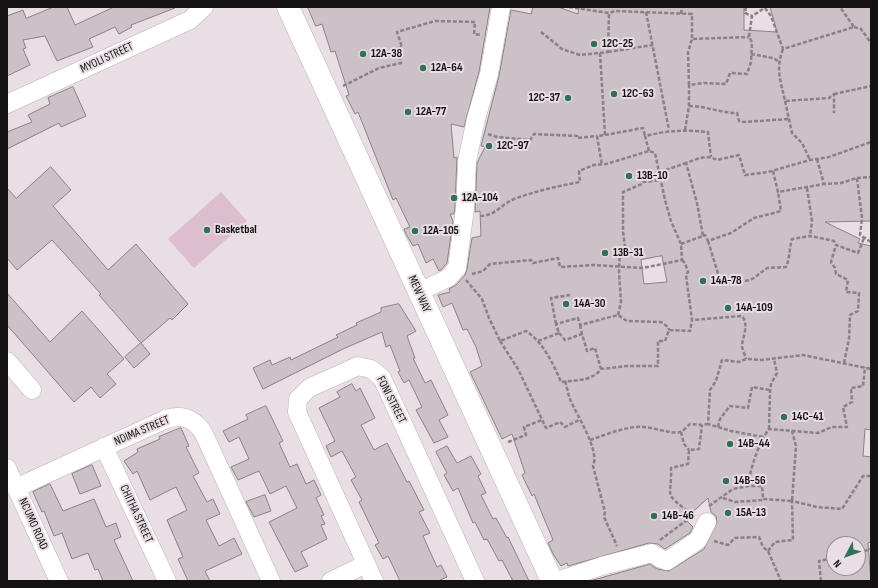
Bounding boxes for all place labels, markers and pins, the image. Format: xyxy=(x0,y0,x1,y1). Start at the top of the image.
place label: 12C-25 xyxy=(602,37,633,51)
marker: 12C-25 xyxy=(589,39,599,49)
place label: 12A-38 xyxy=(371,47,402,61)
marker: 12A-38 xyxy=(358,49,368,59)
place label: 12A-64 xyxy=(431,61,463,75)
marker: 12A-64 xyxy=(418,63,428,73)
place label: 12C-63 xyxy=(622,87,654,101)
marker: 12C-63 xyxy=(609,89,619,99)
place label: 12C-37 xyxy=(529,91,560,105)
marker: 12C-37 xyxy=(563,93,573,103)
place label: 12A-77 xyxy=(416,105,446,119)
marker: 12A-77 xyxy=(403,107,413,117)
place label: 12C-97 xyxy=(497,139,529,153)
marker: 12C-97 xyxy=(484,141,494,151)
place label: 13B-10 xyxy=(637,169,668,183)
marker: 13B-10 xyxy=(624,171,634,181)
place label: 12A-104 xyxy=(462,191,498,205)
marker: 12A-104 xyxy=(449,193,459,203)
place label: Basketbal xyxy=(215,223,257,237)
place label: 12A-105 xyxy=(423,224,459,238)
marker: Basketbal xyxy=(202,225,212,235)
marker: 12A-105 xyxy=(410,226,420,236)
place label: 13B-31 xyxy=(613,246,643,260)
marker: 13B-31 xyxy=(600,248,610,258)
place label: 14A-78 xyxy=(711,274,742,288)
marker: 14A-78 xyxy=(698,276,708,286)
place label: 14A-30 xyxy=(574,297,606,311)
marker: 14A-30 xyxy=(561,299,571,309)
place label: 14A-109 xyxy=(736,301,773,315)
marker: 14A-109 xyxy=(723,303,733,313)
place label: 14C-41 xyxy=(792,410,823,424)
marker: 14C-41 xyxy=(779,412,789,422)
place label: 14B-44 xyxy=(738,437,770,451)
marker: 14B-44 xyxy=(725,439,735,449)
place label: 14B-56 xyxy=(734,474,766,488)
marker: 14B-56 xyxy=(721,476,731,486)
place label: 15A-13 xyxy=(736,506,766,520)
marker: 15A-13 xyxy=(723,508,733,518)
place label: 14B-46 xyxy=(662,509,694,523)
marker: 14B-46 xyxy=(649,511,659,521)

